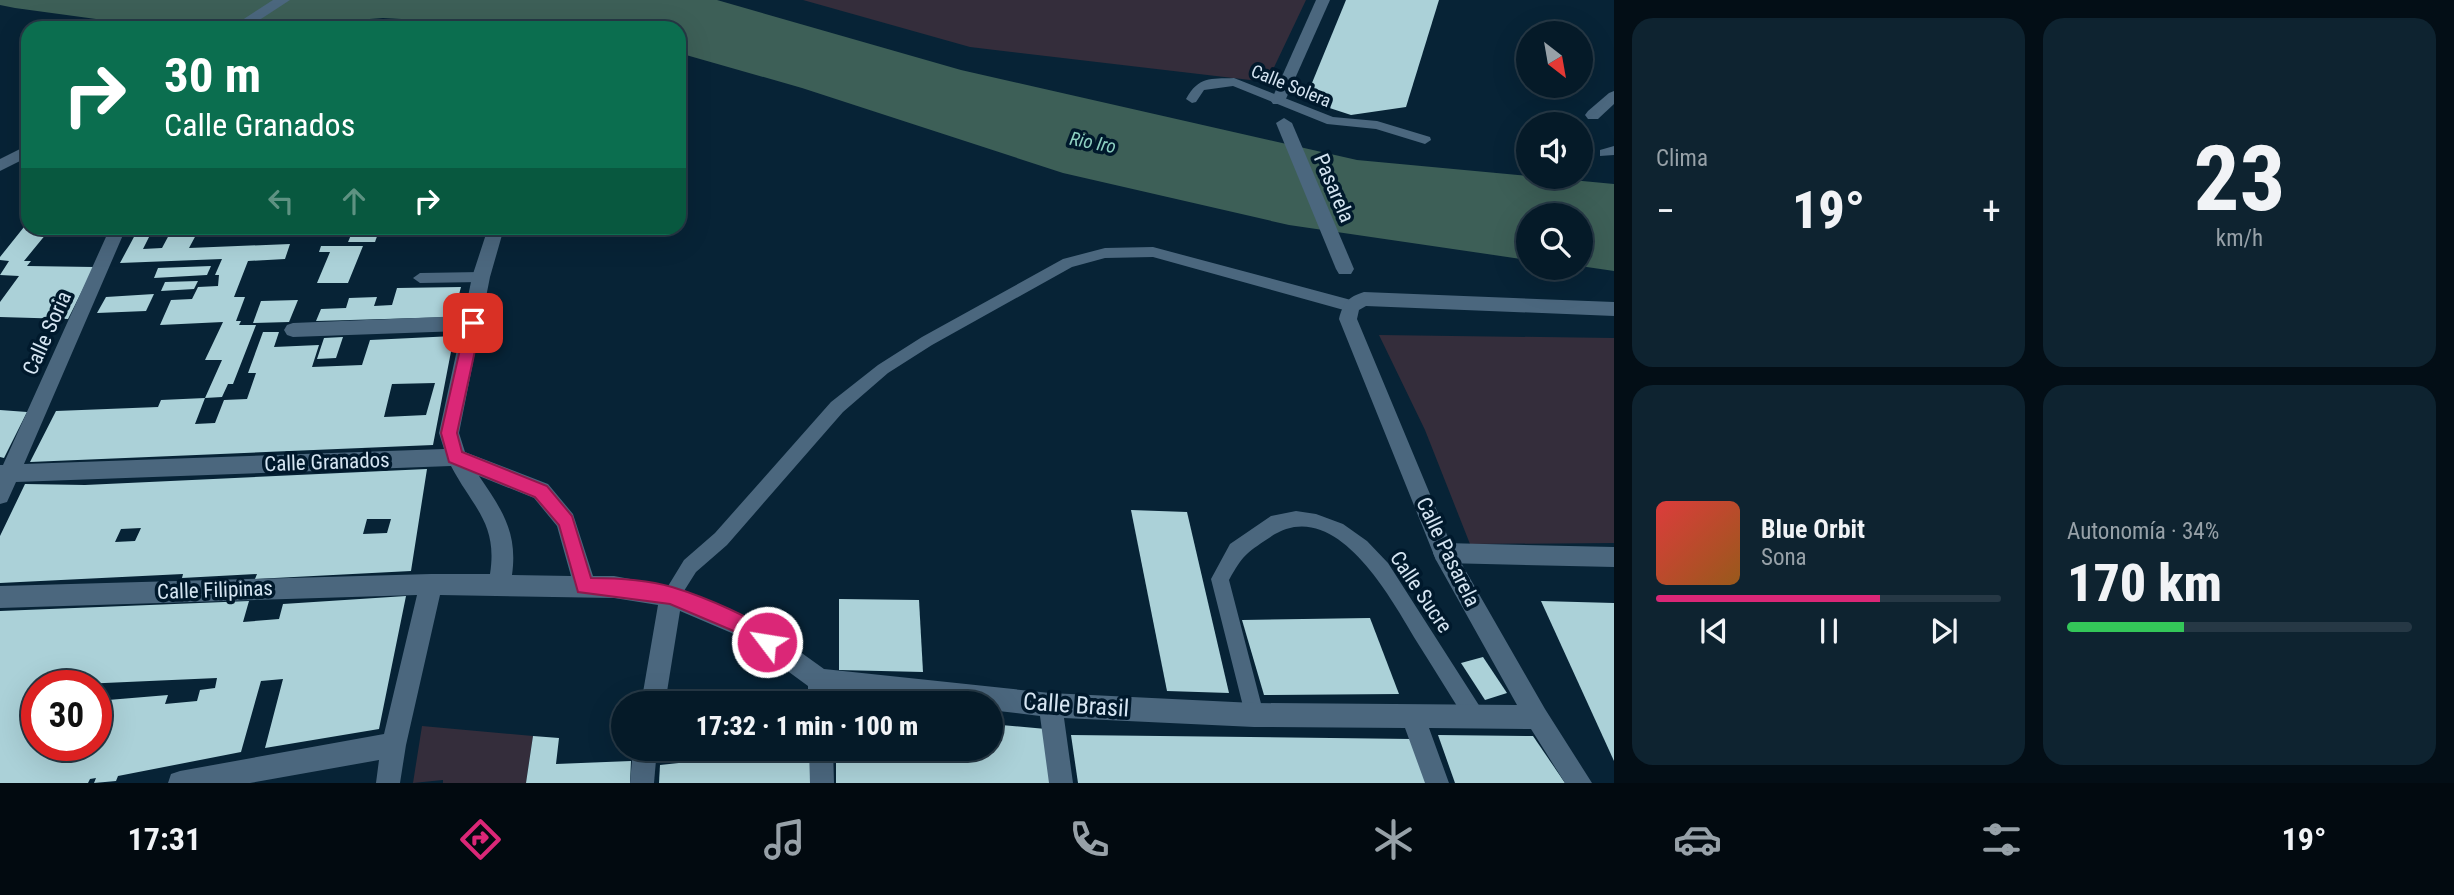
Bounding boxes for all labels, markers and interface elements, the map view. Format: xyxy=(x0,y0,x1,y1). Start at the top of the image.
north arrow xyxy=(1516,21,1592,98)
map controls xyxy=(1516,21,1593,280)
text: 30 m xyxy=(164,47,261,104)
icon: right xyxy=(49,49,140,140)
street label: Calle Solera xyxy=(1248,60,1334,111)
text: Calle Granados xyxy=(164,106,355,144)
button: sound xyxy=(1516,112,1593,189)
text: 23 xyxy=(2194,126,2285,232)
water label: Rio Iro xyxy=(1068,127,1118,158)
text: Clima xyxy=(1656,145,1708,172)
street label: Pasarela xyxy=(1309,150,1359,226)
text: 19° xyxy=(1792,180,1865,241)
icon: left xyxy=(262,182,300,220)
icon: ahead xyxy=(335,182,373,220)
icon: right xyxy=(408,182,446,220)
text: − xyxy=(1656,189,1675,233)
text: + xyxy=(1982,189,2001,233)
button: search xyxy=(1516,203,1593,280)
text: km/h xyxy=(2216,225,2263,252)
street label: Calle Soria xyxy=(18,287,76,379)
pin xyxy=(443,293,503,353)
icon: arrive xyxy=(454,304,492,342)
street label: Calle Granados xyxy=(264,448,390,476)
street label: Calle Pasarela xyxy=(1411,494,1485,610)
text: Blue Orbit xyxy=(1761,514,1865,544)
text: Autonomía · 34% xyxy=(2067,518,2219,545)
text: Sona xyxy=(1761,544,1807,571)
street label: Calle Sucre xyxy=(1385,547,1457,637)
text: 170 km xyxy=(2067,553,2222,614)
street label: Calle Filipinas xyxy=(157,576,273,604)
position arrow xyxy=(730,605,804,679)
icon: previous xyxy=(1695,612,1733,650)
icon: pause xyxy=(1810,612,1848,650)
icon: next xyxy=(1925,612,1963,650)
speed limit sign: 30 xyxy=(21,670,112,761)
street label: Calle Brasil xyxy=(1022,687,1130,723)
text: 17:32 · 1 min · 100 m xyxy=(696,711,918,741)
icon: directions xyxy=(456,815,505,864)
icon: music xyxy=(760,815,809,864)
icon: phone xyxy=(1065,815,1114,864)
icon: climate xyxy=(1369,815,1418,864)
icon: car xyxy=(1673,815,1722,864)
icon: filters xyxy=(1977,815,2026,864)
text: 17:31 xyxy=(128,820,201,858)
text: 19° xyxy=(2282,820,2326,858)

